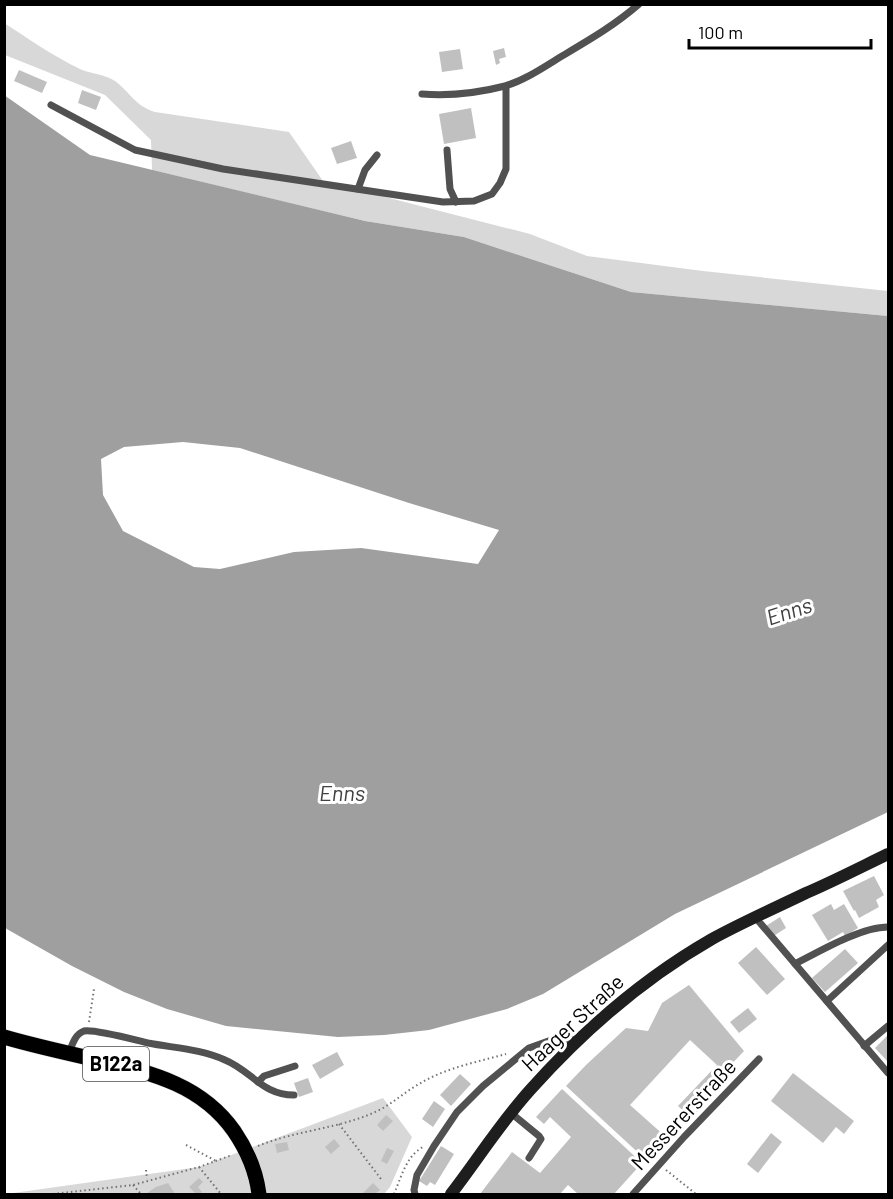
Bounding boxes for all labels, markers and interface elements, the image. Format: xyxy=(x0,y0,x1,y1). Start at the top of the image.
scale bar xyxy=(689,12,870,50)
text: 100 m xyxy=(698,21,743,43)
water label: Enns xyxy=(763,591,815,630)
water label: Enns xyxy=(319,779,365,805)
street label: Haager Straße xyxy=(516,968,628,1076)
road number: B122a xyxy=(83,1047,149,1081)
street label: Messererstraße xyxy=(625,1053,741,1175)

